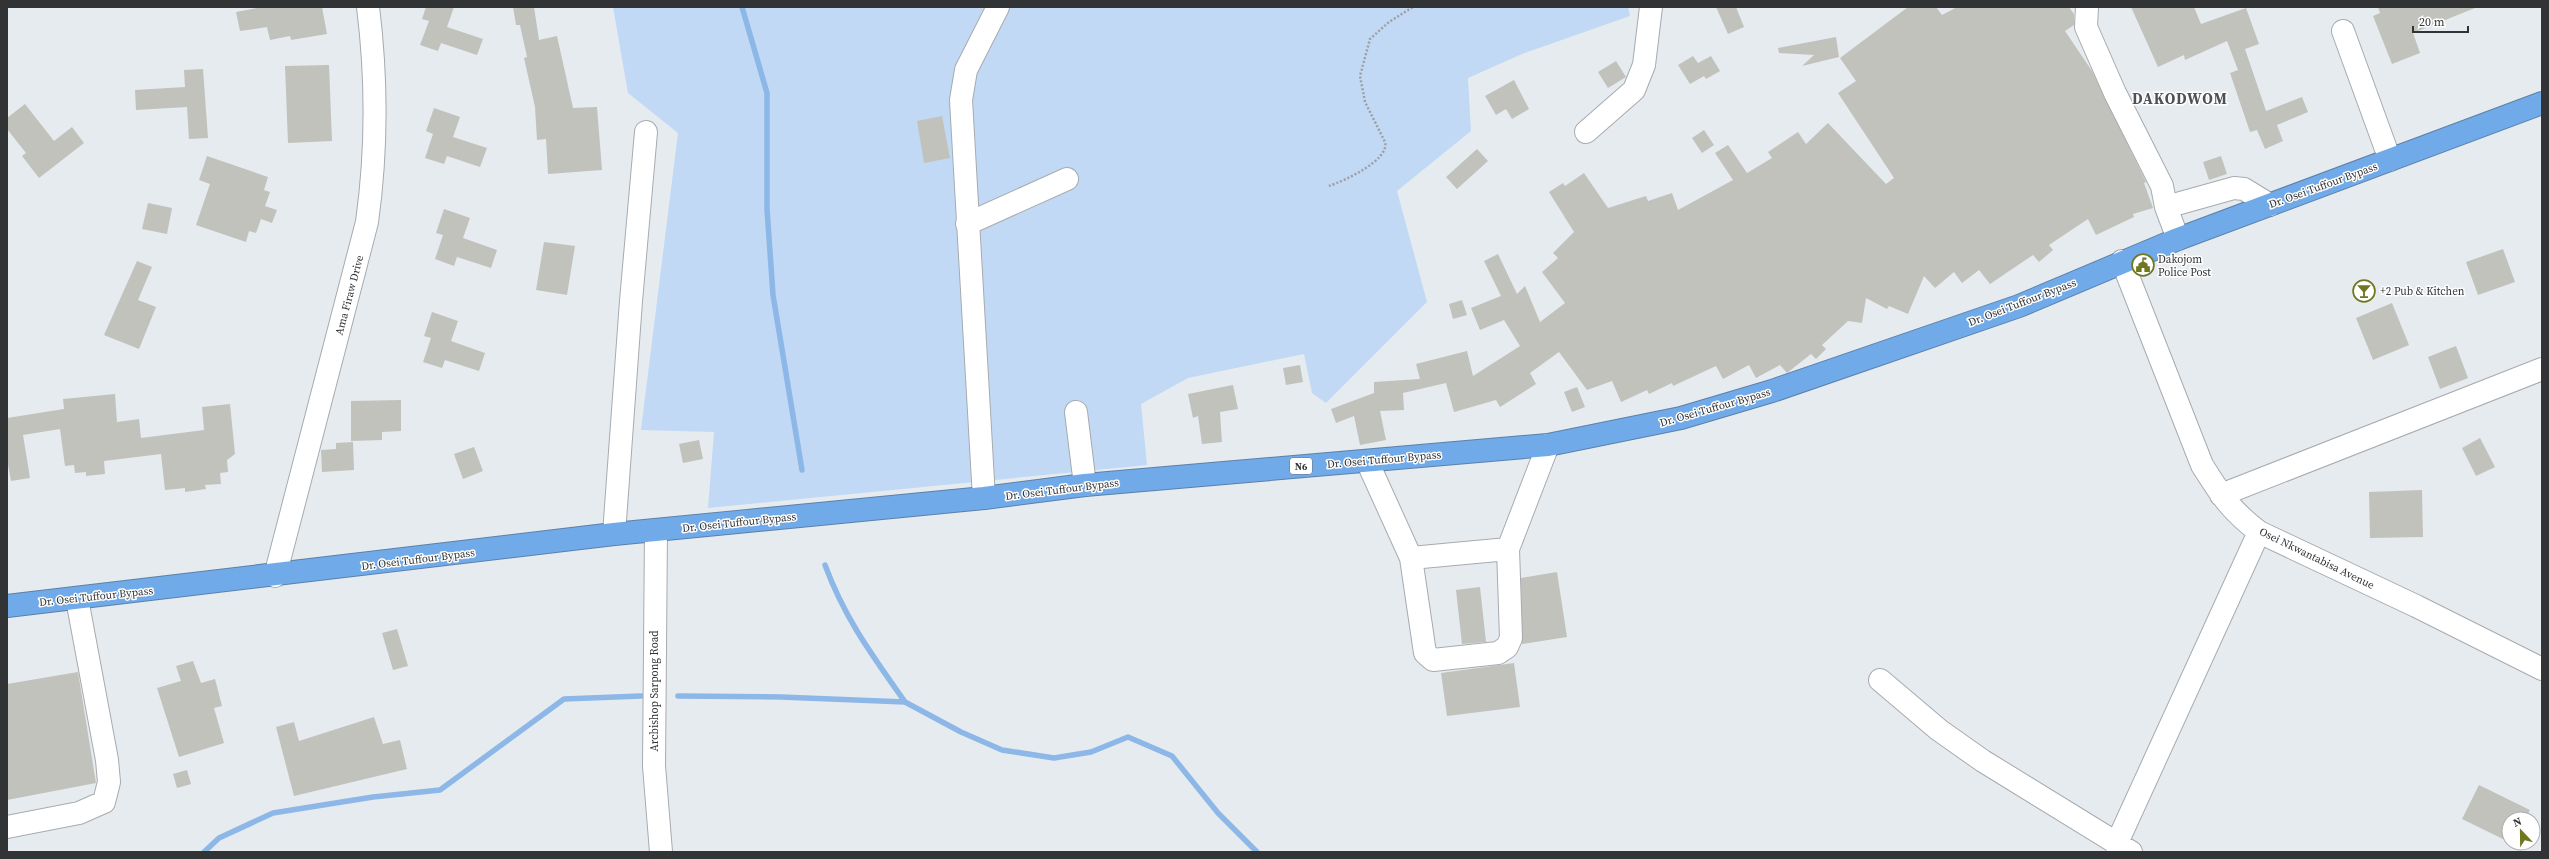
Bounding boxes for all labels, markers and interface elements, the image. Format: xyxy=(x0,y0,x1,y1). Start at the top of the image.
scale bar xyxy=(2413,8,2468,34)
text: 20 m xyxy=(2419,14,2445,30)
district label: DAKODWOM xyxy=(2132,88,2228,109)
street label: Dr. Osei Tuffour Bypass xyxy=(2267,159,2380,212)
public building icon: Dakojom Police Post xyxy=(2130,252,2156,278)
place label: Dakojom Police Post xyxy=(2158,252,2211,280)
street label: Ama Firaw Drive xyxy=(332,253,367,337)
street label: Dr. Osei Tuffour Bypass xyxy=(1966,275,2079,330)
bar icon: +2 Pub & Kitchen xyxy=(2351,278,2377,304)
place label: +2 Pub & Kitchen xyxy=(2380,284,2465,299)
street label: Dr. Osei Tuffour Bypass xyxy=(1658,384,1772,430)
street label: Dr. Osei Tuffour Bypass xyxy=(1326,447,1442,472)
road number: N6 xyxy=(1290,458,1312,474)
street label: Dr. Osei Tuffour Bypass xyxy=(1004,475,1120,504)
street label: Dr. Osei Tuffour Bypass xyxy=(681,509,797,536)
street label: Osei Nkwantabisa Avenue xyxy=(2257,524,2377,593)
street label: Dr. Osei Tuffour Bypass xyxy=(360,545,476,574)
street label: Dr. Osei Tuffour Bypass xyxy=(38,583,154,610)
street label: Arcbishop Sarpong Road xyxy=(647,630,662,752)
north arrow xyxy=(2501,811,2541,851)
text: N xyxy=(2511,814,2524,831)

